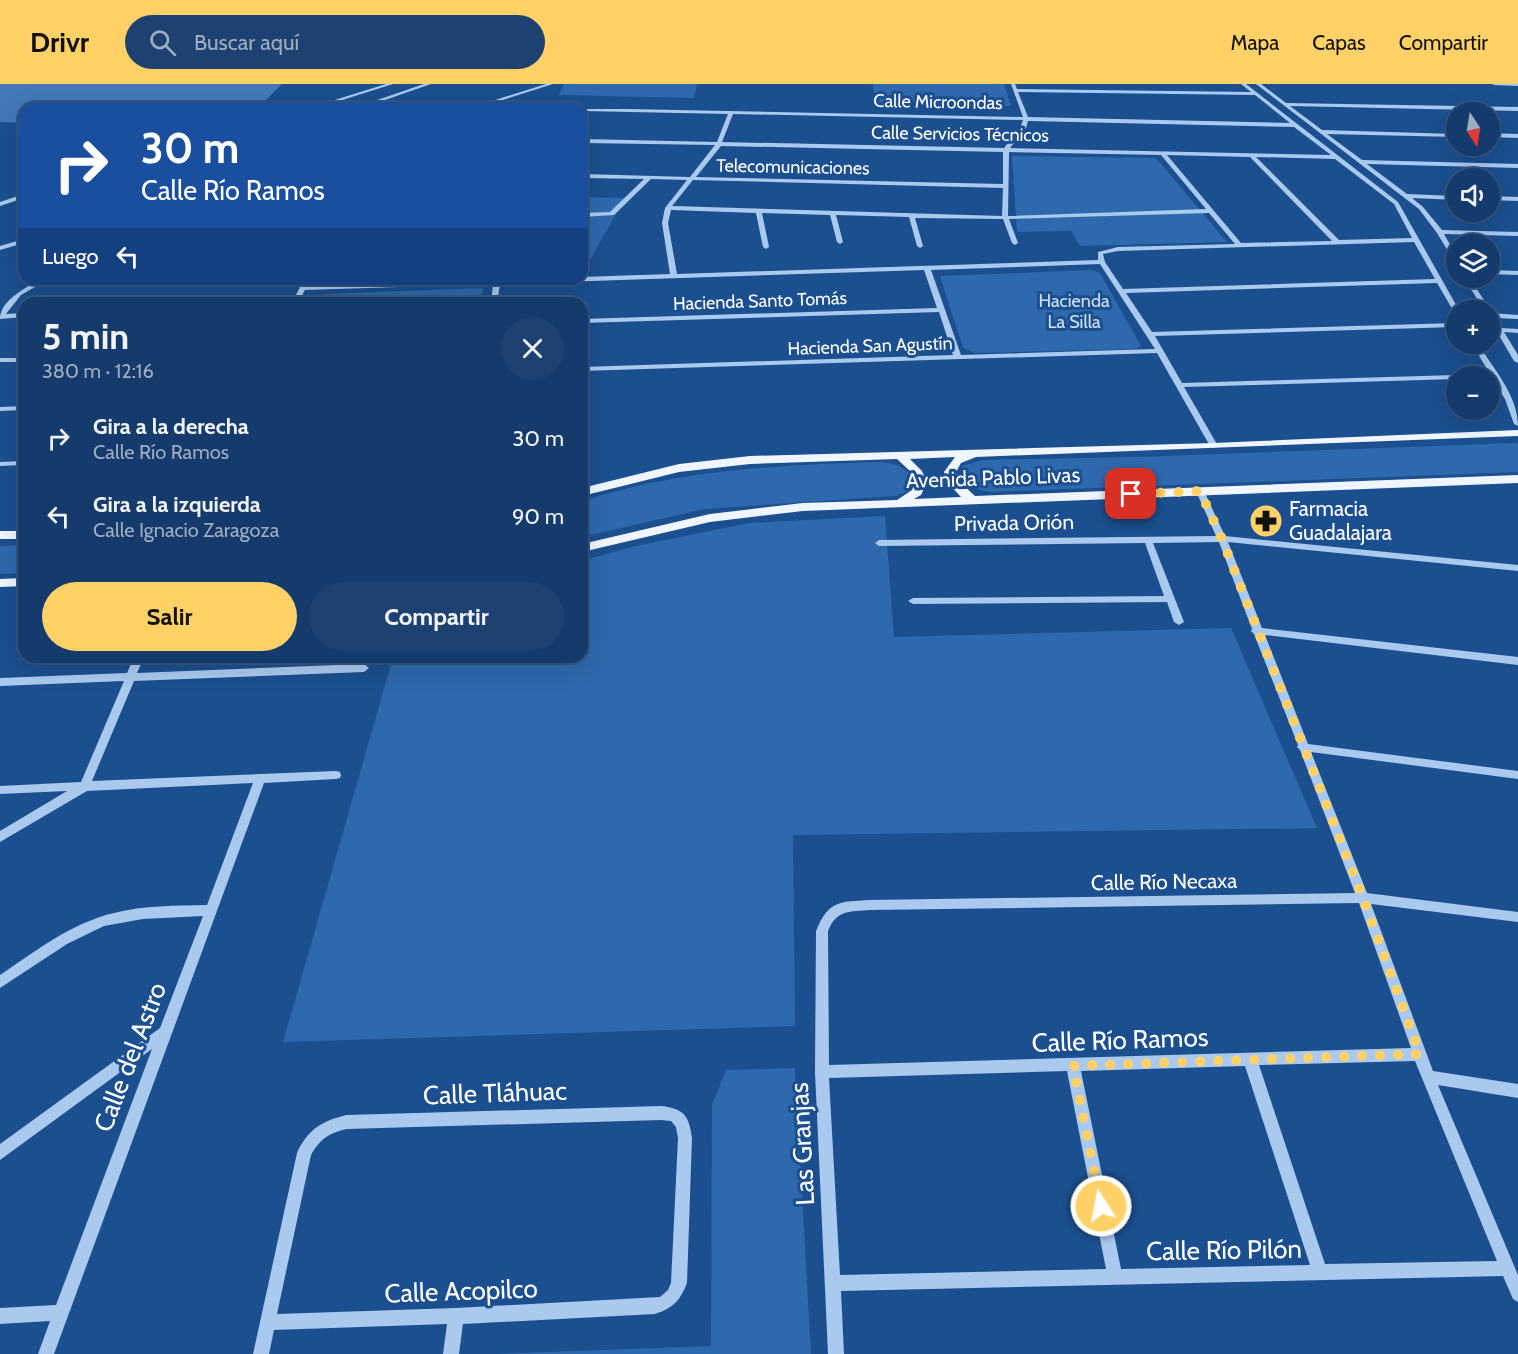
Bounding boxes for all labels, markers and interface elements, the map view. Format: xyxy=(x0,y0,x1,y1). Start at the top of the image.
search box xyxy=(125,15,545,69)
text: Drivr xyxy=(30,25,89,59)
icon: search xyxy=(146,26,179,59)
text: Buscar aquí xyxy=(194,29,299,56)
text: Mapa xyxy=(1231,30,1279,55)
text: Capas xyxy=(1312,30,1366,55)
text: Compartir xyxy=(1399,30,1488,55)
street label: Calle Microondas xyxy=(873,90,1003,114)
north arrow xyxy=(1446,102,1500,156)
map controls xyxy=(1446,102,1500,420)
street label: Calle Servicios Técnicos xyxy=(871,121,1049,147)
text: 30 m xyxy=(141,122,239,174)
icon: right xyxy=(42,126,120,204)
street label: Telecomunicaciones xyxy=(716,155,870,179)
button: sound xyxy=(1446,168,1500,222)
text: Calle Río Ramos xyxy=(141,174,325,207)
button: layers xyxy=(1446,234,1500,288)
icon: left xyxy=(111,240,144,273)
text: Luego xyxy=(42,243,99,270)
street label: Hacienda Santo Tomás xyxy=(673,287,847,315)
park label: Hacienda La Silla xyxy=(1038,290,1110,333)
button: + xyxy=(1446,300,1500,354)
text: 5 min xyxy=(42,314,129,358)
button: close xyxy=(501,317,564,380)
street label: Hacienda San Agustín xyxy=(787,332,953,360)
text: 380 m · 12:16 xyxy=(42,359,154,383)
button: − xyxy=(1446,366,1500,420)
text: Gira a la derecha xyxy=(93,413,249,440)
icon: right xyxy=(42,422,75,455)
text: 30 m xyxy=(512,425,564,452)
text: Calle Río Ramos xyxy=(93,440,229,464)
street label: Avenida Pablo Livas xyxy=(905,462,1081,493)
pin xyxy=(1105,468,1156,519)
icon: arrive xyxy=(1114,477,1147,510)
text: Gira a la izquierda xyxy=(93,491,261,518)
place label: Farmacia Guadalajara xyxy=(1289,496,1392,546)
icon: left xyxy=(42,500,75,533)
text: 90 m xyxy=(512,503,564,530)
pharmacy icon: Farmacia Guadalajara xyxy=(1248,503,1284,539)
street label: Privada Orión xyxy=(954,509,1074,536)
text: Calle Ignacio Zaragoza xyxy=(93,518,279,542)
button: Salir xyxy=(42,582,297,651)
button: Compartir xyxy=(309,582,564,651)
street label: Calle Río Necaxa xyxy=(1091,868,1237,895)
street label: Calle del Astro xyxy=(87,978,173,1136)
street label: Calle Río Ramos xyxy=(1031,1021,1209,1059)
street label: Calle Tláhuac xyxy=(422,1074,568,1112)
street label: Las Granjas xyxy=(783,1081,821,1206)
position arrow xyxy=(1069,1174,1133,1238)
street label: Calle Río Pilón xyxy=(1146,1233,1302,1267)
street label: Calle Acopilco xyxy=(384,1272,538,1310)

